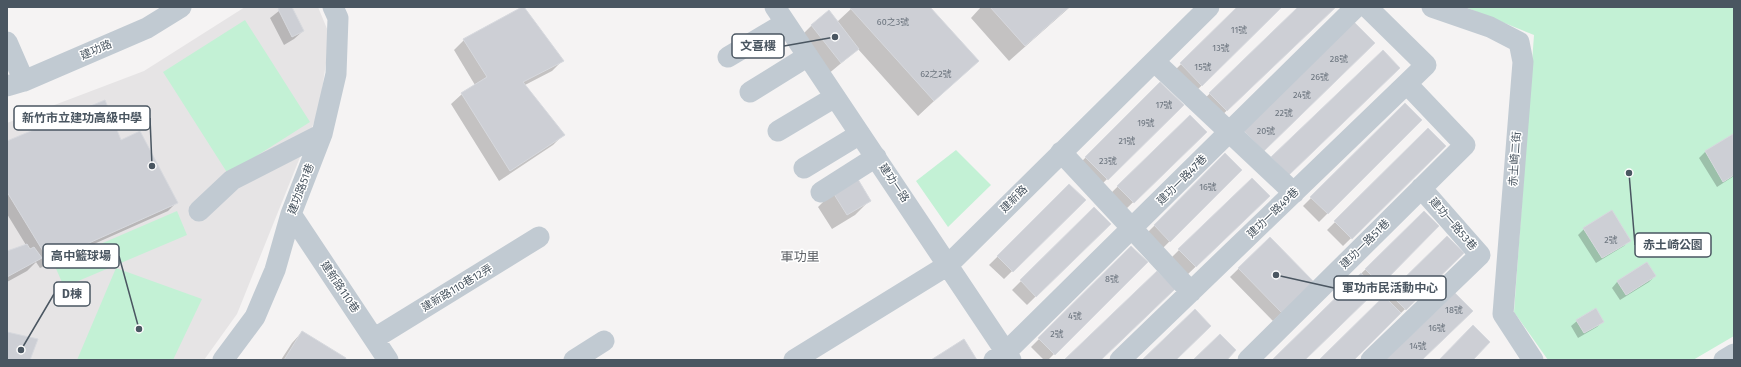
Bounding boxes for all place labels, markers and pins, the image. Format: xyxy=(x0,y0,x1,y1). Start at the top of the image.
callout: 文喜樓 xyxy=(732,34,784,58)
callout: 新竹市立建功高級中學 xyxy=(14,106,150,130)
callout: 赤土崎公園 xyxy=(1635,233,1711,257)
callout: 高中籃球場 xyxy=(43,244,119,268)
callout: 軍功市民活動中心 xyxy=(1334,276,1446,300)
callout: D棟 xyxy=(54,282,90,306)

